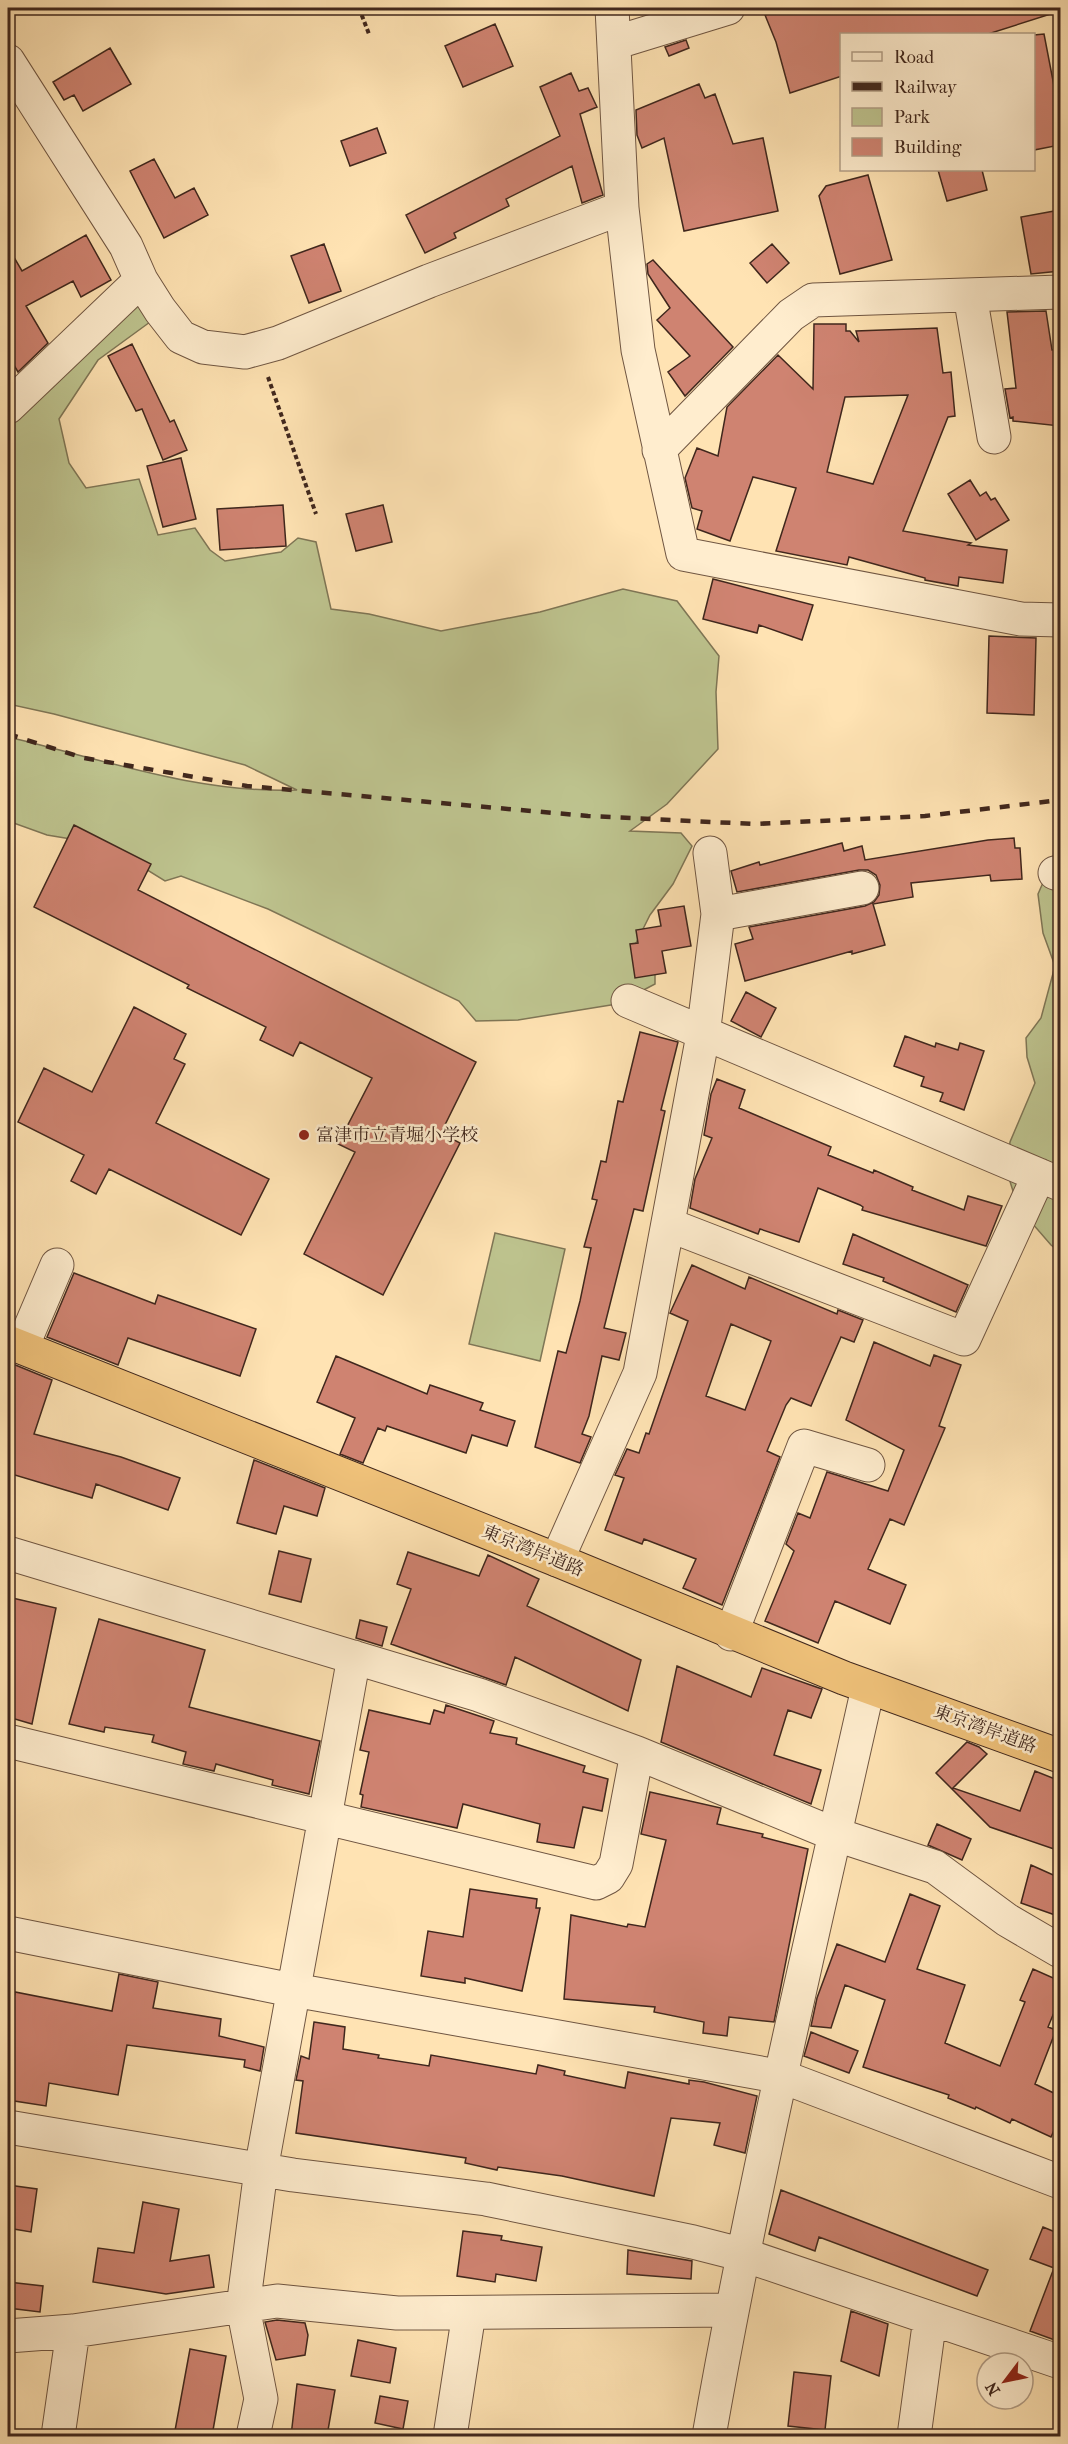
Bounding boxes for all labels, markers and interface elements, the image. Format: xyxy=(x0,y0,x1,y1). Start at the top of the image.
legend xyxy=(840,33,1035,171)
text: Road xyxy=(894,47,934,68)
text: Railway xyxy=(894,77,958,98)
text: Park xyxy=(894,107,931,128)
text: Building xyxy=(894,137,962,158)
place label: 富津市立青堀小学校 xyxy=(316,1125,478,1146)
marker: 富津市立青堀小学校 xyxy=(297,1128,311,1142)
street label: 東京湾岸道路 xyxy=(479,1521,587,1581)
street label: 東京湾岸道路 xyxy=(931,1701,1039,1757)
north arrow xyxy=(975,2351,1035,2411)
text: N xyxy=(981,2378,1004,2399)

